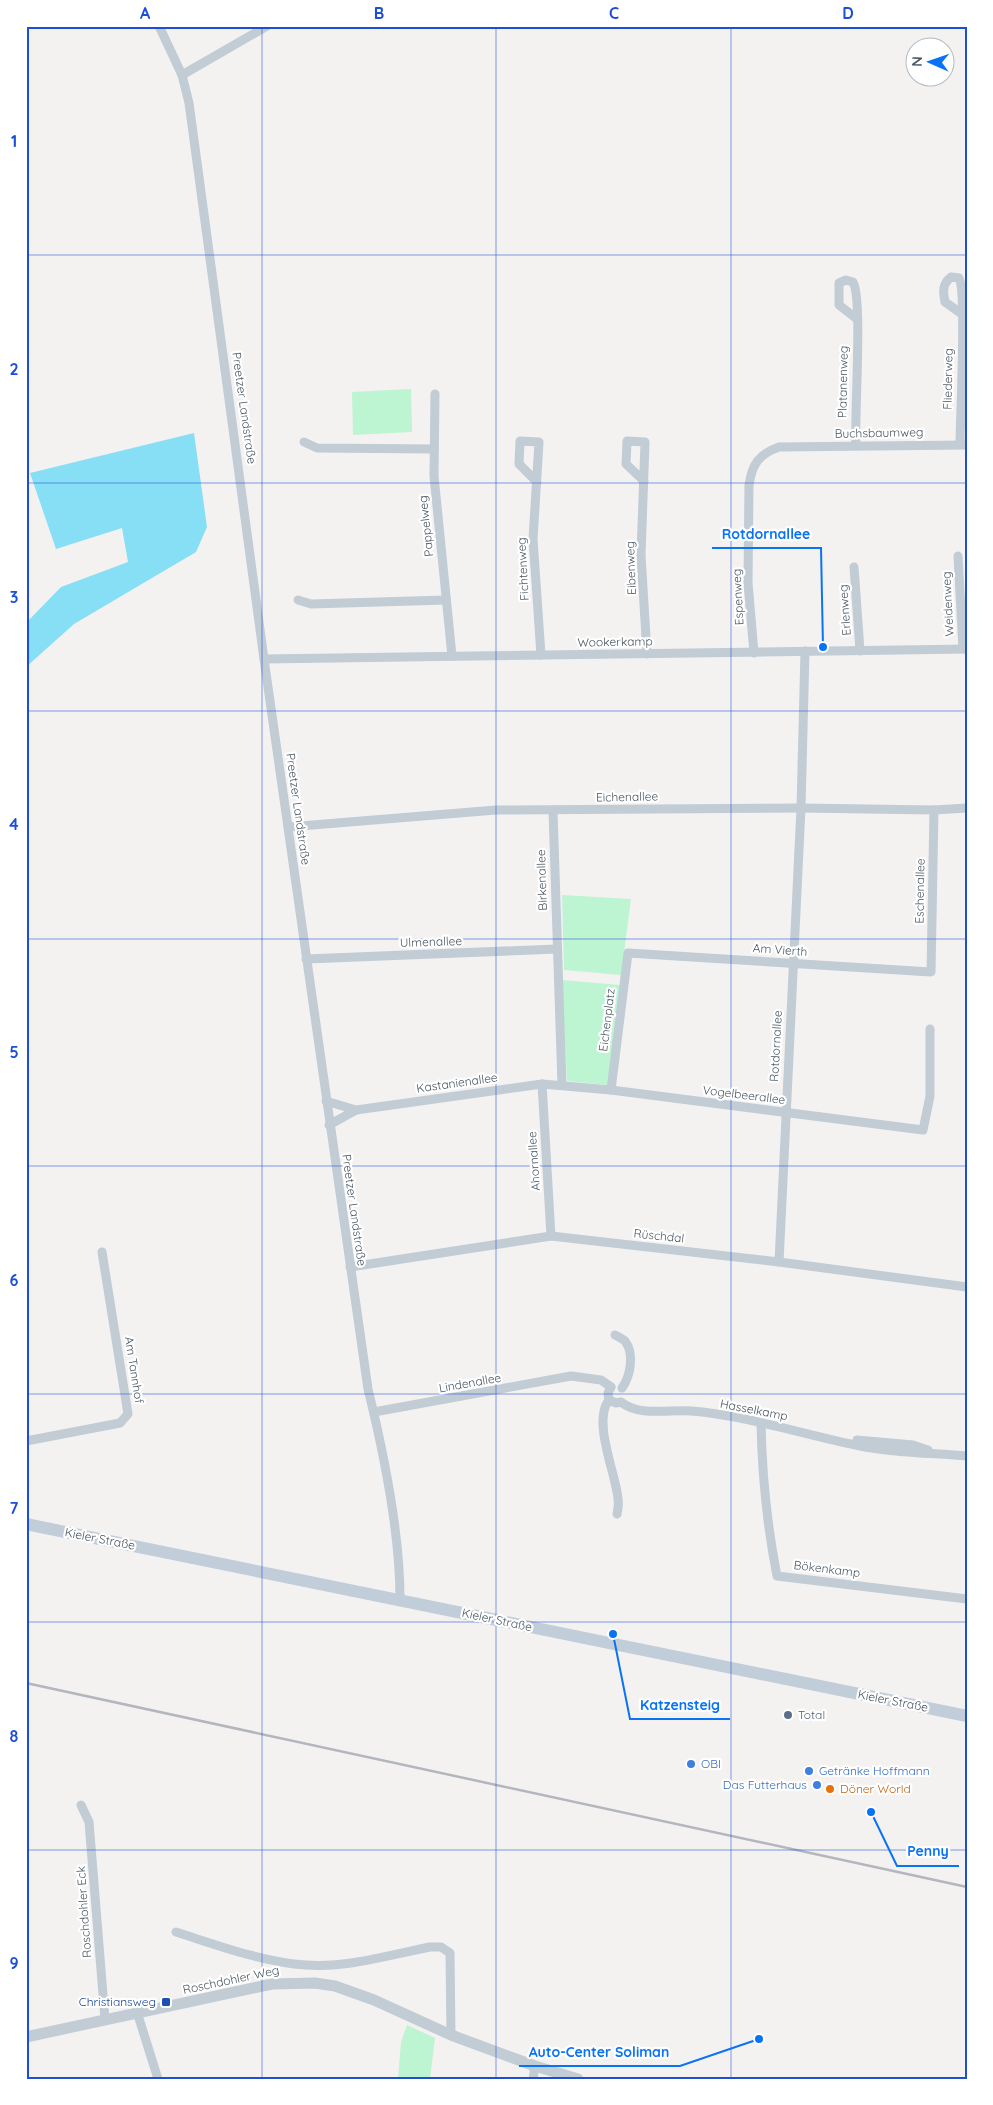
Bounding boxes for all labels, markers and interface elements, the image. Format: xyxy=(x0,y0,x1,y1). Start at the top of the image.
text: A xyxy=(140,3,151,23)
text: B xyxy=(374,3,384,23)
text: C xyxy=(609,3,619,23)
text: D xyxy=(842,3,854,23)
north arrow xyxy=(906,38,956,88)
text: N xyxy=(908,56,926,67)
text: 1 xyxy=(11,131,17,151)
street label: Platanenweg xyxy=(834,346,851,418)
street label: Fliederweg xyxy=(939,348,956,410)
street label: Preetzer Landstraße xyxy=(229,351,260,465)
text: 2 xyxy=(9,359,19,379)
street label: Buchsbaumweg xyxy=(834,424,923,441)
street label: Pappelweg xyxy=(415,495,436,557)
callout: Rotdornallee xyxy=(712,519,821,548)
text: Rotdornallee xyxy=(722,525,810,543)
street label: Fichtenweg xyxy=(513,537,532,601)
street label: Eibenweg xyxy=(622,541,639,595)
street label: Espenweg xyxy=(729,568,746,626)
street label: Weidenweg xyxy=(938,571,957,637)
street label: Erlenweg xyxy=(835,584,854,636)
text: 3 xyxy=(10,587,18,607)
street label: Wookerkamp xyxy=(577,633,653,650)
street label: Preetzer Landstraße xyxy=(283,752,314,866)
street label: Eichenallee xyxy=(596,788,659,805)
text: 4 xyxy=(9,814,19,834)
street label: Birkenallee xyxy=(533,849,550,911)
street label: Eschenallee xyxy=(911,858,928,924)
street label: Ulmenallee xyxy=(400,933,463,950)
street label: Am Vierth xyxy=(752,940,808,959)
street label: Eichenplatz xyxy=(595,987,618,1052)
street label: Rotdornallee xyxy=(766,1010,785,1082)
text: 5 xyxy=(9,1042,19,1062)
street label: Kastanienallee xyxy=(415,1069,499,1096)
street label: Vogelbeerallee xyxy=(702,1082,787,1107)
street label: Ahornallee xyxy=(524,1131,543,1191)
street label: Preetzer Landstraße xyxy=(339,1153,370,1267)
street label: Rüschdal xyxy=(633,1225,685,1246)
text: 6 xyxy=(10,1270,19,1290)
street label: Am Tannhof xyxy=(122,1335,147,1405)
street label: Lindenallee xyxy=(438,1370,503,1395)
street label: Hasselkamp xyxy=(719,1396,789,1423)
text: 7 xyxy=(10,1498,19,1518)
street label: Kieler Straße xyxy=(64,1524,137,1553)
street label: Bökenkamp xyxy=(793,1557,861,1580)
street label: Kieler Straße xyxy=(461,1605,534,1634)
street label: Kieler Straße xyxy=(857,1686,930,1715)
callout: Katzensteig xyxy=(630,1690,730,1719)
text: Katzensteig xyxy=(640,1696,720,1714)
place label: Total xyxy=(798,1707,825,1722)
marker: Total xyxy=(782,1709,794,1721)
text: 8 xyxy=(10,1726,19,1746)
place label: OBI xyxy=(701,1756,721,1771)
marker: OBI xyxy=(685,1758,697,1770)
place label: Getränke Hoffmann xyxy=(819,1763,930,1778)
marker: Getränke Hoffmann xyxy=(803,1765,815,1777)
place label: Das Futterhaus xyxy=(723,1777,807,1792)
marker: Das Futterhaus xyxy=(811,1779,823,1791)
place label: Döner World xyxy=(840,1781,911,1796)
marker: Döner World xyxy=(824,1783,836,1795)
callout: Penny xyxy=(897,1837,959,1866)
text: Penny xyxy=(907,1842,949,1860)
street label: Roschdohler Eck xyxy=(73,1866,94,1958)
text: 9 xyxy=(9,1953,19,1973)
street label: Roschdohler Weg xyxy=(181,1962,280,1997)
place label: Christiansweg xyxy=(79,1994,156,2009)
marker: Christiansweg xyxy=(160,1996,172,2008)
callout: Auto-Center Soliman xyxy=(519,2037,680,2066)
text: Auto-Center Soliman xyxy=(529,2043,669,2061)

